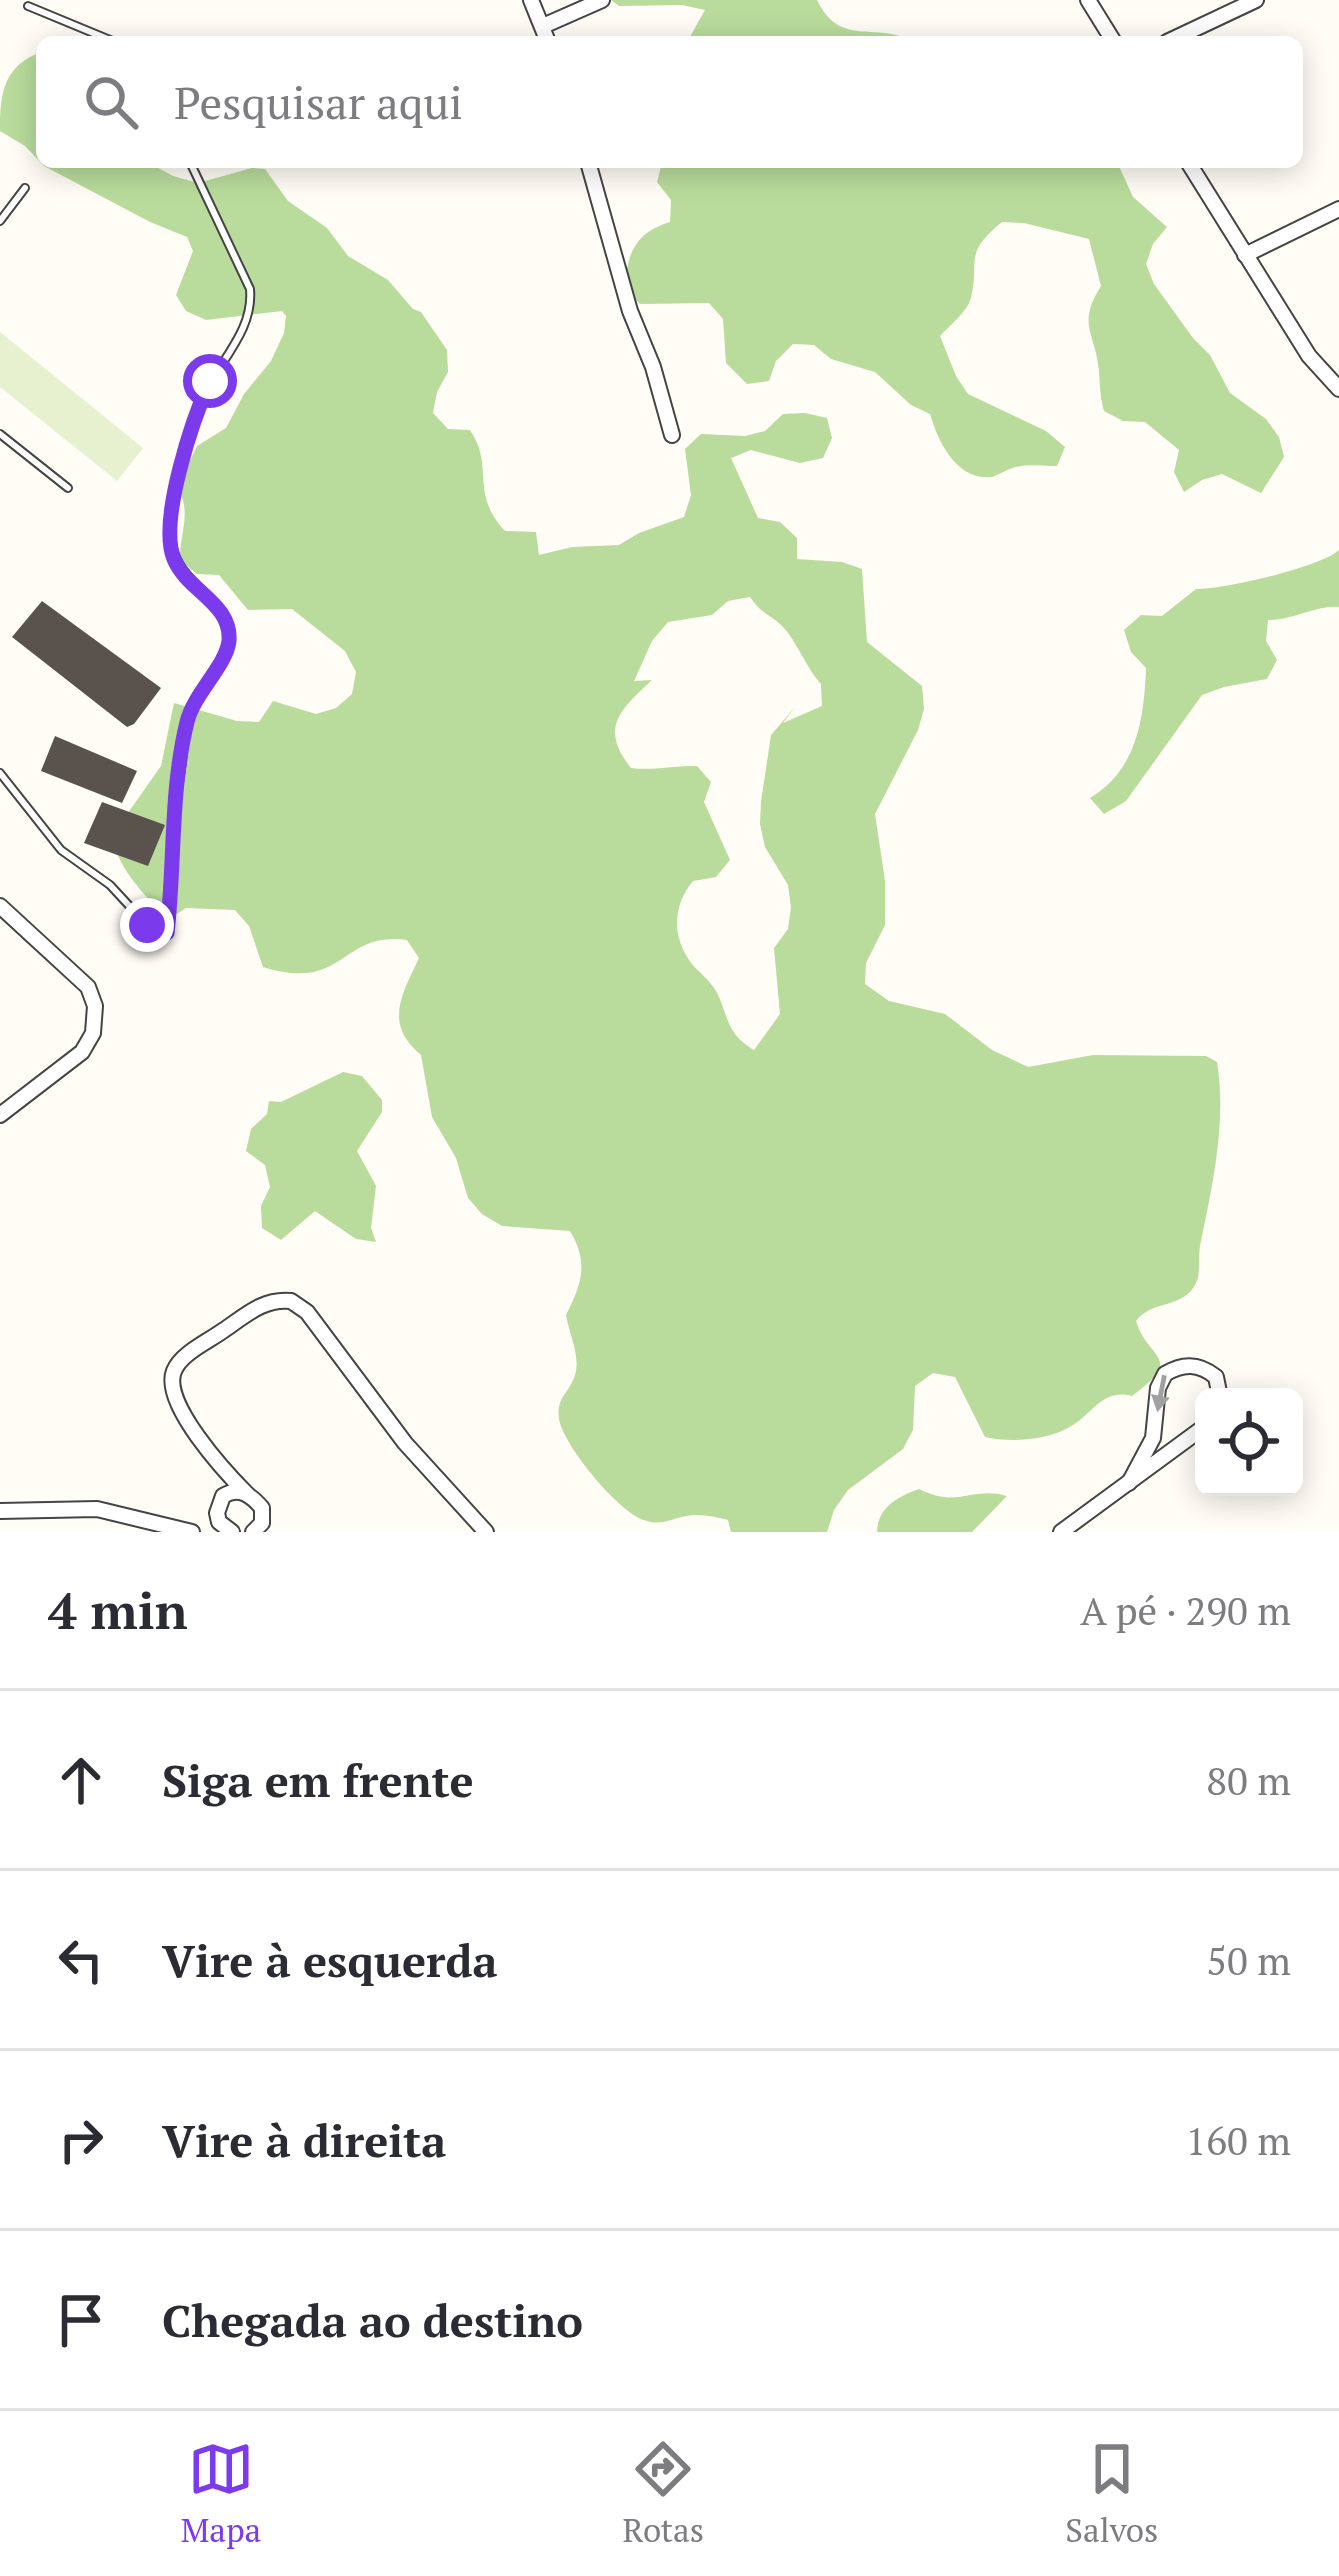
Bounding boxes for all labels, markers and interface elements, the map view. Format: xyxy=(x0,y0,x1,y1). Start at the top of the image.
search box xyxy=(36,36,1303,168)
icon: search xyxy=(78,69,144,135)
text: Pesquisar aqui xyxy=(174,72,463,132)
route start xyxy=(183,354,237,408)
route end xyxy=(120,898,174,952)
one-way arrow xyxy=(1151,1375,1170,1412)
map controls xyxy=(1195,1388,1303,1496)
button: locate xyxy=(1195,1388,1303,1496)
text: 4 min xyxy=(48,1576,188,1644)
text: A pé · 290 m xyxy=(1080,1584,1291,1636)
icon: ahead xyxy=(48,1747,114,1813)
text: Siga em frente xyxy=(162,1750,474,1810)
text: 80 m xyxy=(1206,1754,1291,1806)
icon: left xyxy=(48,1927,114,1993)
text: Vire à esquerda xyxy=(162,1930,497,1990)
text: 50 m xyxy=(1206,1934,1291,1986)
icon: right xyxy=(48,2107,114,2173)
text: Vire à direita xyxy=(162,2110,446,2170)
text: 160 m xyxy=(1186,2114,1291,2166)
icon: arrive xyxy=(48,2287,114,2353)
text: Chegada ao destino xyxy=(162,2290,583,2350)
tab: Mapa xyxy=(181,2436,261,2551)
tab: Rotas xyxy=(623,2436,704,2551)
tab: Salvos xyxy=(1065,2436,1158,2551)

